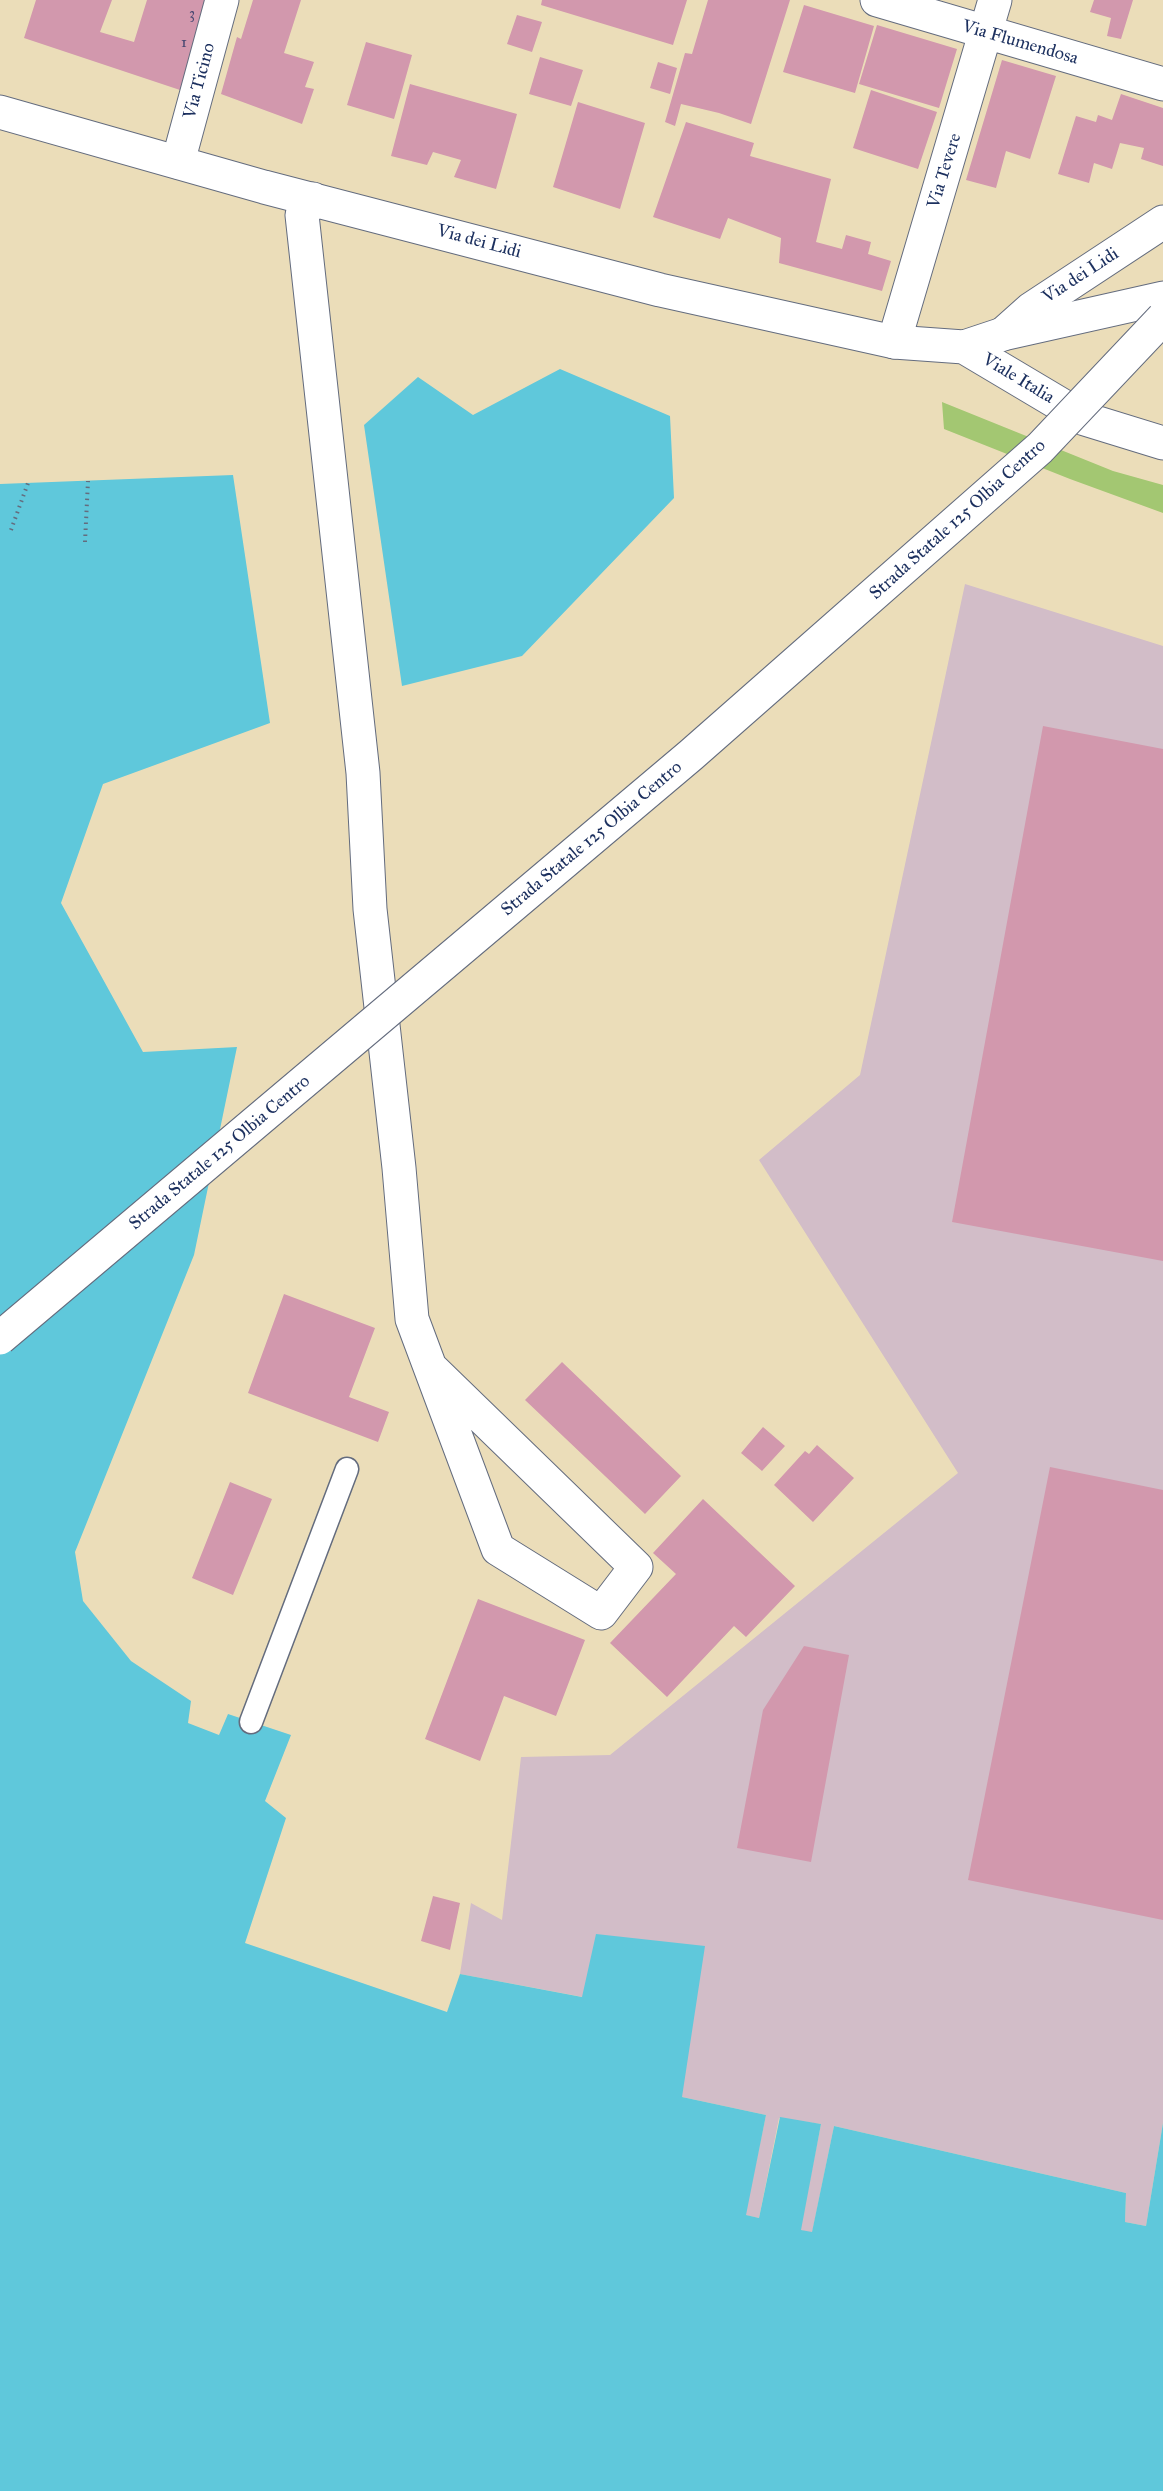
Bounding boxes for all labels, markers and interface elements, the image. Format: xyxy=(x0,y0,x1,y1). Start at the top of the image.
house number: 3 xyxy=(189,5,195,23)
street label: Via Flumendosa xyxy=(959,16,1081,70)
house number: 1 xyxy=(181,34,187,52)
street label: Via Ticino xyxy=(180,41,220,121)
street label: Via Tevere xyxy=(923,131,967,211)
street label: Via dei Lidi xyxy=(434,220,524,264)
street label: Via dei Lidi xyxy=(1039,243,1123,309)
street label: Viale Italia xyxy=(978,349,1058,409)
street label: Strada Statale 125 Olbia Centro xyxy=(865,435,1051,605)
street label: Strada Statale 125 Olbia Centro xyxy=(497,757,687,921)
street label: Strada Statale 125 Olbia Centro xyxy=(125,1071,315,1235)

